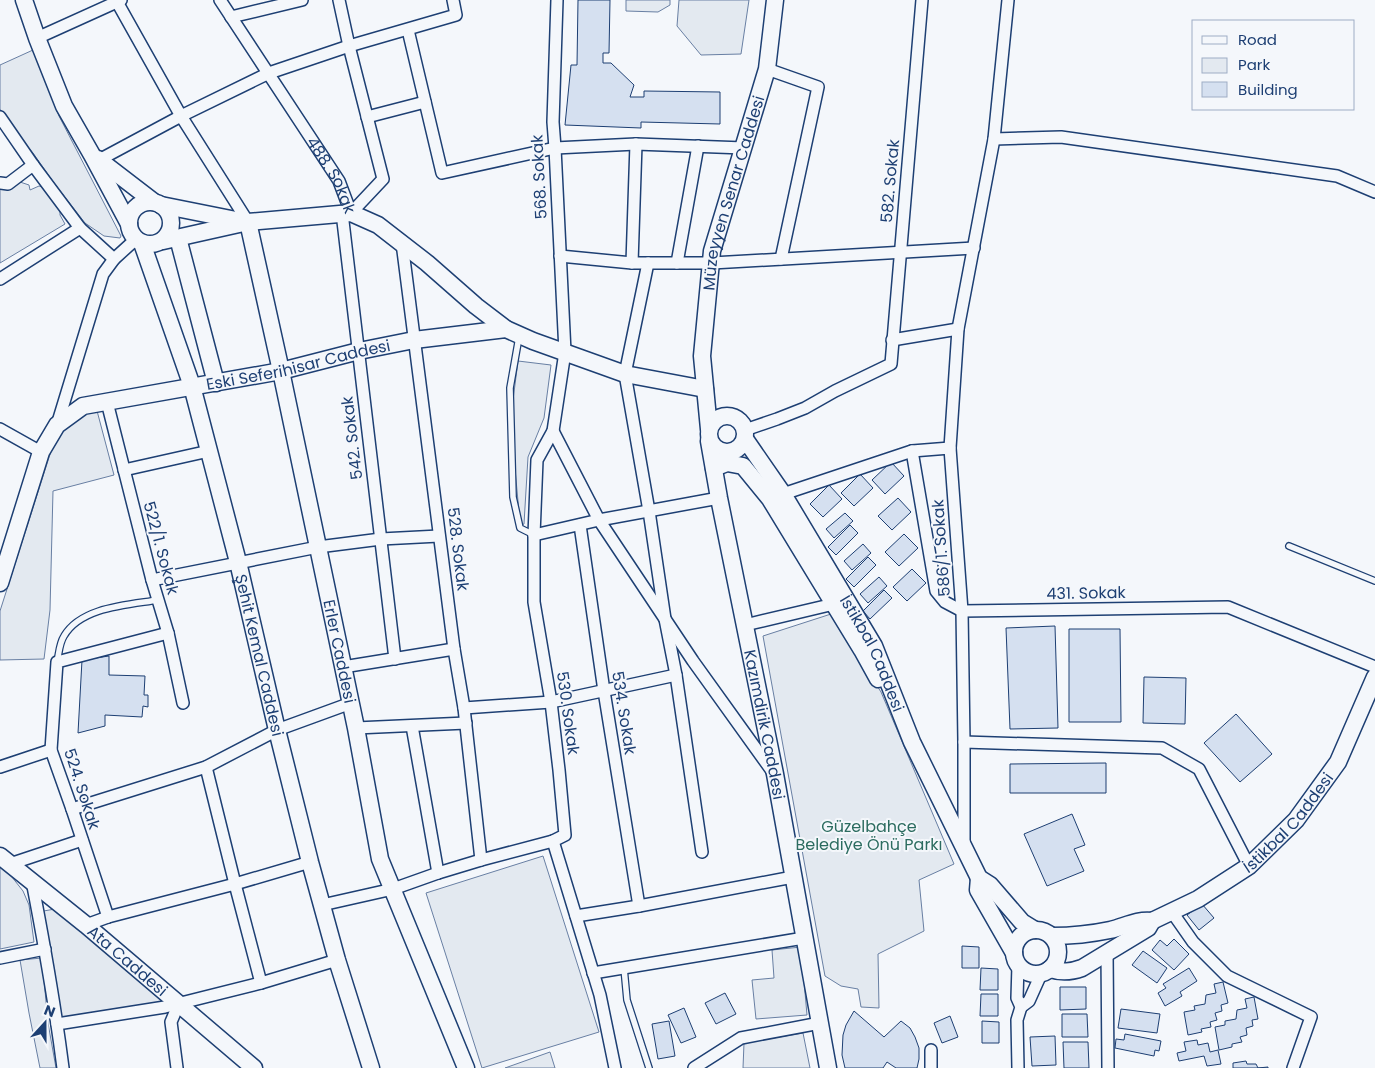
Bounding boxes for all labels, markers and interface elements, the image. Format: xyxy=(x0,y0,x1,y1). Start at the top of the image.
legend xyxy=(1192,20,1355,110)
text: Road xyxy=(1238,29,1277,50)
text: Park xyxy=(1238,54,1270,75)
text: Building xyxy=(1238,79,1298,100)
street label: Müzeyyen Senar Caddesi xyxy=(697,93,770,291)
street label: 488. Sokak xyxy=(301,132,362,217)
street label: 568. Sokak xyxy=(525,133,553,220)
street label: 582. Sokak xyxy=(875,137,905,224)
street label: Eski Seferihisar Caddesi xyxy=(204,334,392,396)
street label: 542. Sokak xyxy=(335,394,369,481)
street label: 586/1. Sokak xyxy=(926,498,956,597)
street label: 522/1. Sokak xyxy=(138,499,185,598)
street label: 528. Sokak xyxy=(441,506,475,593)
street label: Şehit Kemal Caddesi xyxy=(230,572,290,739)
street label: 431. Sokak xyxy=(1046,581,1127,605)
street label: İstikbal Caddesi xyxy=(835,591,910,715)
street label: Erler Caddesi xyxy=(318,597,362,705)
street label: Kazımdirik Caddesi xyxy=(739,648,791,801)
street label: 530. Sokak xyxy=(551,670,585,757)
street label: 534. Sokak xyxy=(606,670,642,757)
street label: 524. Sokak xyxy=(58,746,106,833)
street label: İstikbal Caddesi xyxy=(1239,768,1338,878)
park label: Güzelbahçe Belediye Önü Parkı xyxy=(795,815,943,856)
street label: Ata Caddesi xyxy=(83,920,173,1001)
north arrow xyxy=(20,998,70,1048)
text: N xyxy=(41,1000,58,1022)

